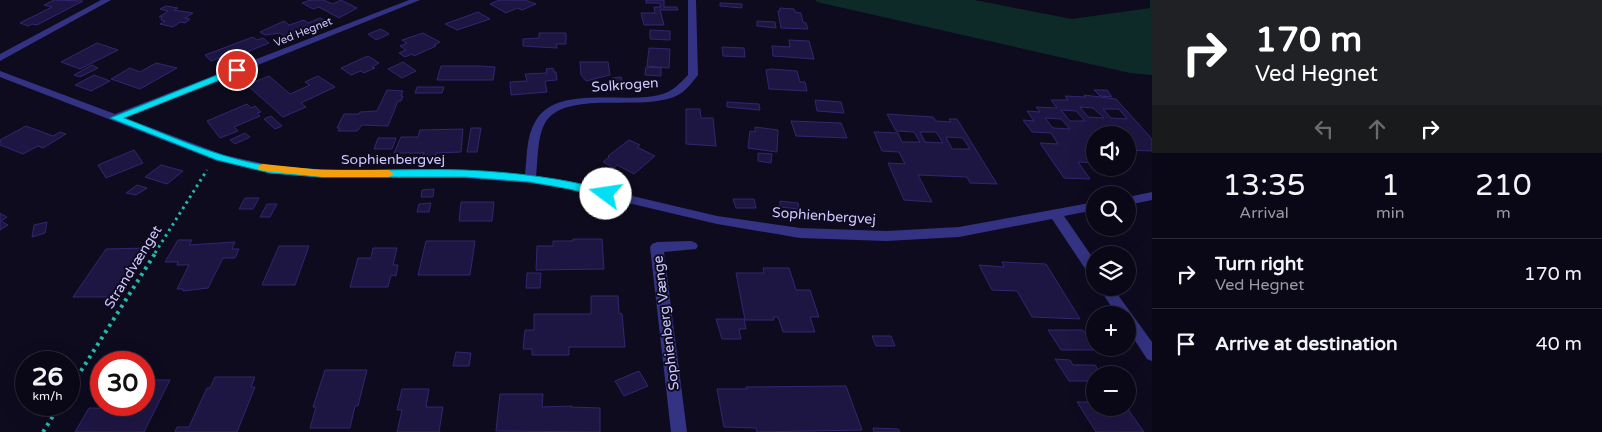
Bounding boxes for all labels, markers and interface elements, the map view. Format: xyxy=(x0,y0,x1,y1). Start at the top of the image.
street label: Ved Hegnet xyxy=(272,14,334,50)
text: 170 m xyxy=(1255,19,1362,61)
icon: right xyxy=(1172,20,1237,85)
pin xyxy=(216,49,258,91)
icon: arrive xyxy=(223,56,251,84)
text: Ved Hegnet xyxy=(1255,61,1378,87)
street label: Solkrogen xyxy=(591,74,659,96)
icon: left xyxy=(1310,115,1338,143)
icon: ahead xyxy=(1363,115,1391,143)
icon: right xyxy=(1416,115,1444,143)
map controls xyxy=(1086,126,1136,416)
button: sound xyxy=(1086,126,1136,176)
street label: Sophienbergvej xyxy=(341,151,445,168)
position arrow xyxy=(579,167,631,219)
text: 13:35 xyxy=(1222,167,1306,204)
text: 1 xyxy=(1381,167,1400,204)
text: 210 xyxy=(1475,167,1532,204)
button: search xyxy=(1086,186,1136,236)
text: Arrival xyxy=(1239,203,1289,223)
text: min xyxy=(1376,203,1405,223)
text: m xyxy=(1496,203,1511,223)
street label: Sophienbergvej xyxy=(772,204,876,228)
street label: Strandvænget xyxy=(101,222,166,312)
button: layers xyxy=(1086,246,1136,296)
text: Turn right xyxy=(1215,253,1303,275)
street label: Sophienberg Vænge xyxy=(649,255,683,391)
icon: right xyxy=(1172,260,1200,288)
text: 170 m xyxy=(1524,263,1582,285)
text: Ved Hegnet xyxy=(1215,275,1304,295)
button: + xyxy=(1086,306,1136,356)
icon: arrive xyxy=(1172,330,1200,358)
text: Arrive at destination xyxy=(1215,333,1398,355)
text: 40 m xyxy=(1536,333,1582,355)
speed limit sign: 30 xyxy=(90,351,155,416)
text: 26 xyxy=(32,362,63,392)
button: − xyxy=(1086,366,1136,416)
text: km/h xyxy=(32,389,63,403)

